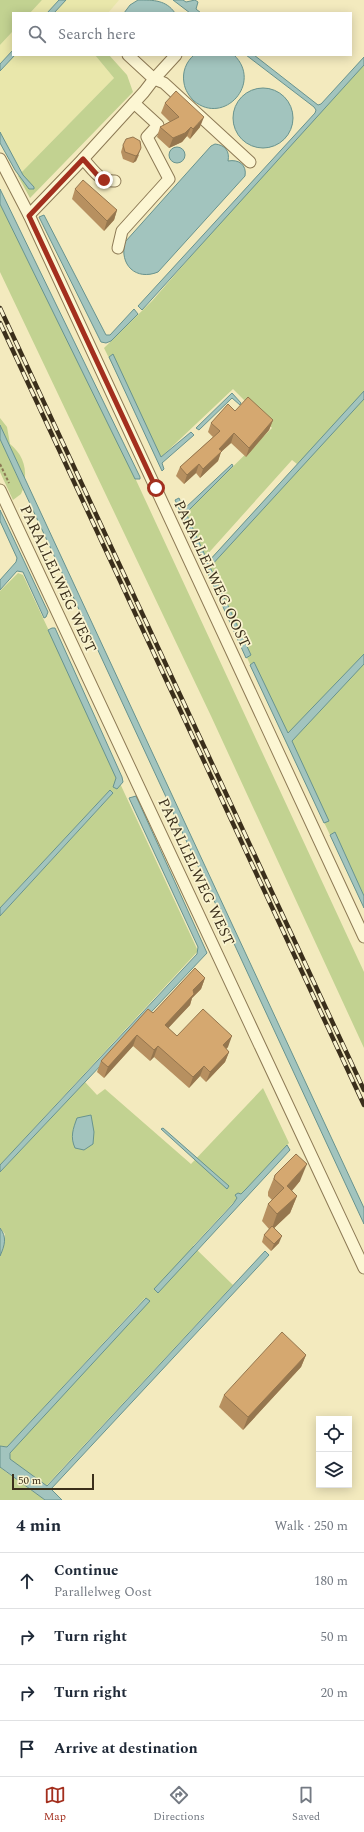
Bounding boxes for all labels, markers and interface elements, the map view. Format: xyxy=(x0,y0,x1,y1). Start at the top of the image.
search box xyxy=(12,12,352,56)
icon: search xyxy=(26,23,48,45)
text: Search here xyxy=(58,23,136,46)
route end xyxy=(95,171,113,189)
route start xyxy=(147,479,165,497)
street label: PARALLELWEG OOST xyxy=(168,496,256,652)
street label: PARALLELWEG WEST xyxy=(14,501,102,657)
street label: PARALLELWEG WEST xyxy=(152,794,240,950)
map controls xyxy=(316,1416,352,1488)
button: locate xyxy=(316,1416,352,1452)
button: layers xyxy=(316,1452,352,1488)
scale bar xyxy=(12,1472,94,1491)
text: 50 m xyxy=(18,1472,41,1489)
text: 4 min xyxy=(16,1513,61,1539)
text: Walk · 250 m xyxy=(274,1516,348,1536)
text: Continue xyxy=(54,1559,119,1582)
icon: ahead xyxy=(16,1570,38,1592)
text: 180 m xyxy=(314,1571,348,1591)
text: Parallelweg Oost xyxy=(54,1582,152,1602)
text: Turn right xyxy=(54,1625,127,1648)
icon: right xyxy=(16,1626,38,1648)
text: 50 m xyxy=(321,1627,348,1647)
text: Turn right xyxy=(54,1681,127,1704)
icon: right xyxy=(16,1682,38,1704)
text: 20 m xyxy=(321,1683,348,1703)
text: Arrive at destination xyxy=(54,1737,198,1760)
icon: arrive xyxy=(16,1738,38,1760)
tab: Map xyxy=(44,1784,66,1825)
tab: Directions xyxy=(153,1784,205,1825)
tab: Saved xyxy=(292,1784,320,1825)

